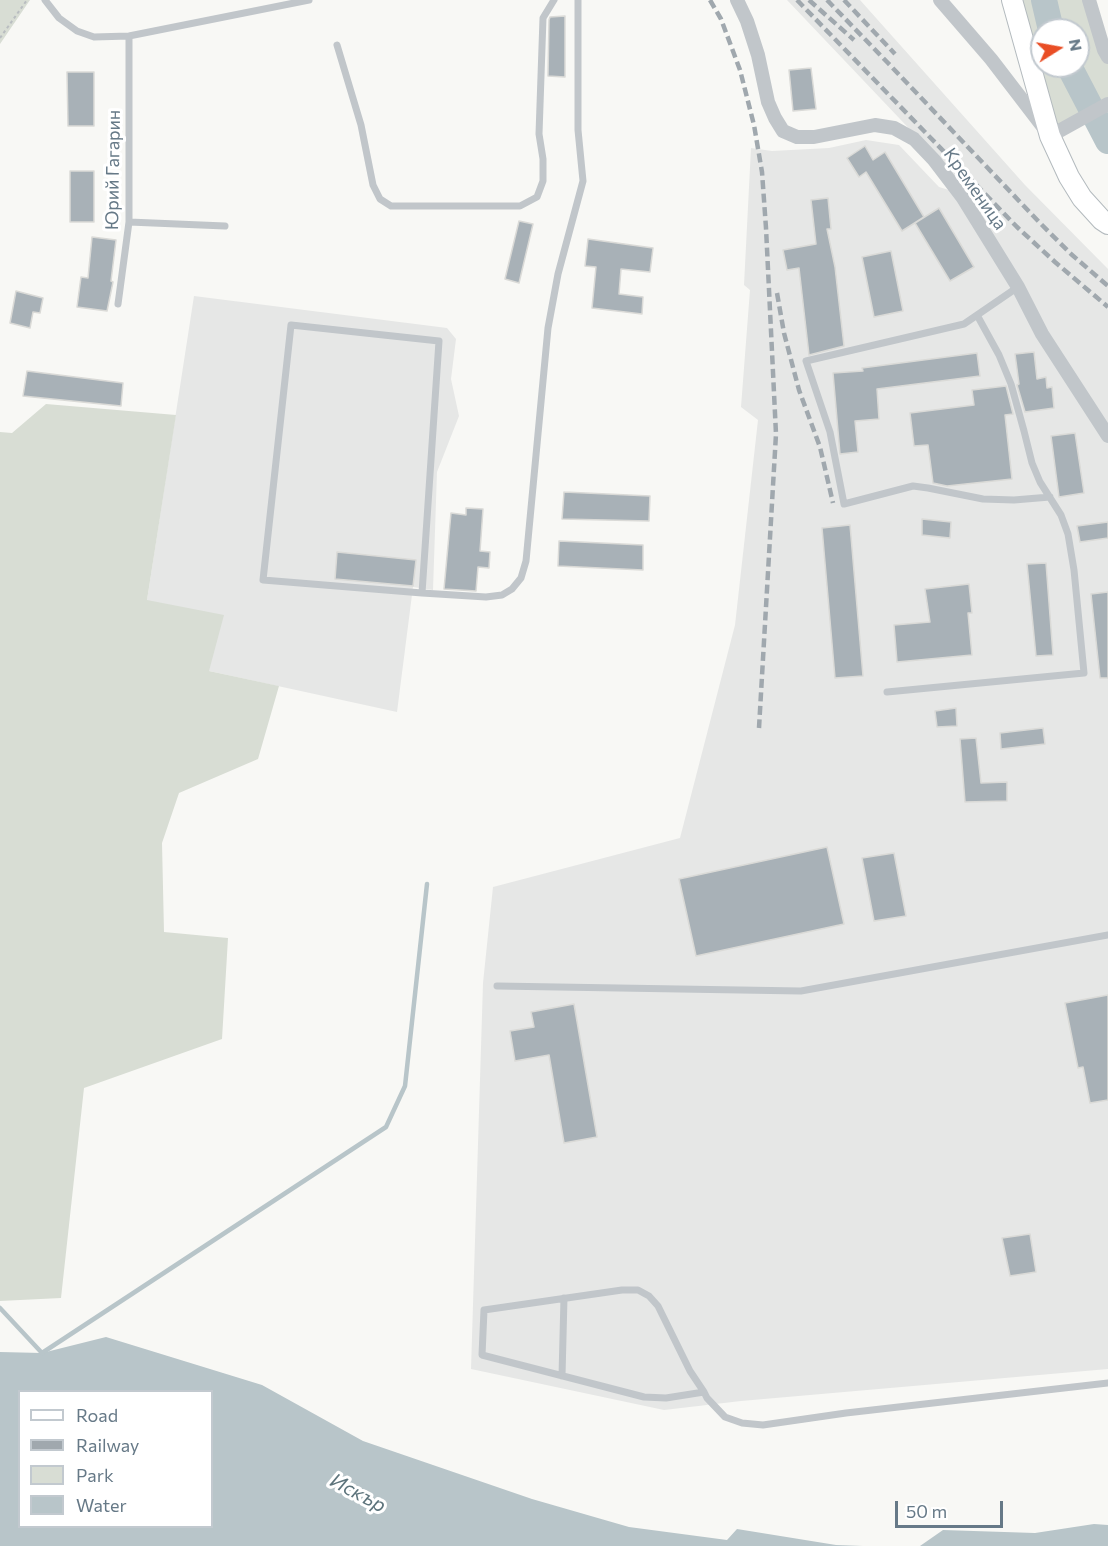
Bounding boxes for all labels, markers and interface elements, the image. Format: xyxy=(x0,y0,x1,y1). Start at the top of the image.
north arrow xyxy=(1030,18,1090,78)
text: N xyxy=(1066,37,1087,53)
street label: Юрий Гагарин xyxy=(101,110,125,230)
street label: Кременица xyxy=(939,144,1011,234)
legend xyxy=(18,1390,213,1528)
text: Road xyxy=(76,1404,118,1426)
text: Railway xyxy=(76,1434,139,1456)
text: Park xyxy=(76,1464,114,1486)
water label: Искър xyxy=(326,1468,390,1518)
scale bar xyxy=(898,1489,1006,1527)
text: Water xyxy=(76,1494,127,1516)
text: 50 m xyxy=(906,1500,947,1522)

